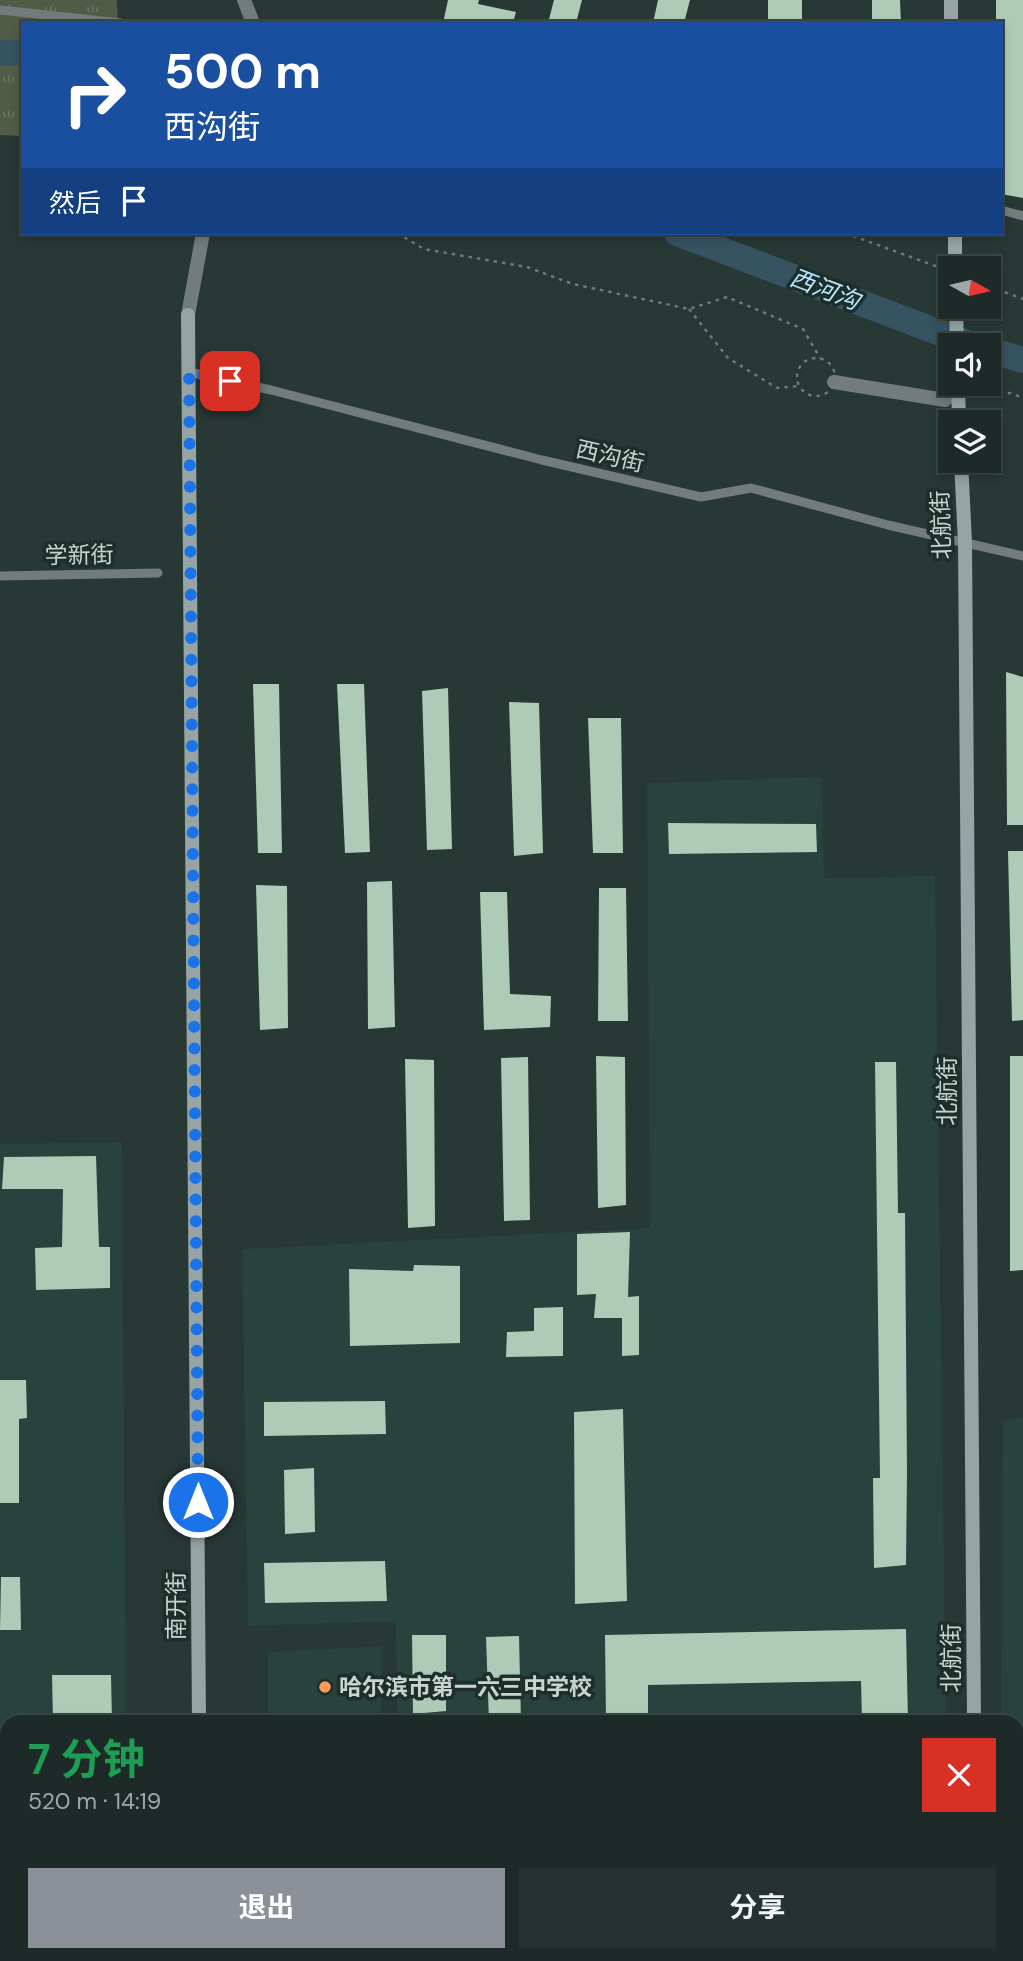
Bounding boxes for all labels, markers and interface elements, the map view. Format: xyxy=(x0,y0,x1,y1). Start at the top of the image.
text: 500 m xyxy=(164,39,321,103)
icon: right xyxy=(49,49,140,140)
text: 西沟街 xyxy=(164,106,260,148)
icon: arrive xyxy=(115,182,153,220)
text: 然后 xyxy=(49,186,101,220)
north arrow xyxy=(938,256,1001,318)
map controls xyxy=(938,256,1001,473)
water label: 西河沟 xyxy=(786,262,867,317)
button: sound xyxy=(938,333,1001,396)
pin xyxy=(200,351,260,411)
icon: arrive xyxy=(211,362,249,400)
button: layers xyxy=(938,410,1001,473)
street label: 西沟街 xyxy=(573,434,647,478)
street label: 北航街 xyxy=(925,490,957,560)
street label: 学新街 xyxy=(44,539,114,571)
street label: 北航街 xyxy=(932,1057,962,1126)
position arrow xyxy=(161,1465,235,1539)
street label: 南开街 xyxy=(161,1572,191,1641)
street label: 北航街 xyxy=(936,1624,966,1693)
place label: 哈尔滨市第一六三中学校 xyxy=(339,1672,592,1702)
marker: 哈尔滨市第一六三中学校 xyxy=(317,1679,333,1695)
text: 7 分钟 xyxy=(28,1732,144,1787)
button: close xyxy=(922,1738,996,1812)
text: 520 m · 14:19 xyxy=(28,1786,161,1816)
button: 退出 xyxy=(28,1868,505,1948)
button: 分享 xyxy=(519,1868,996,1948)

